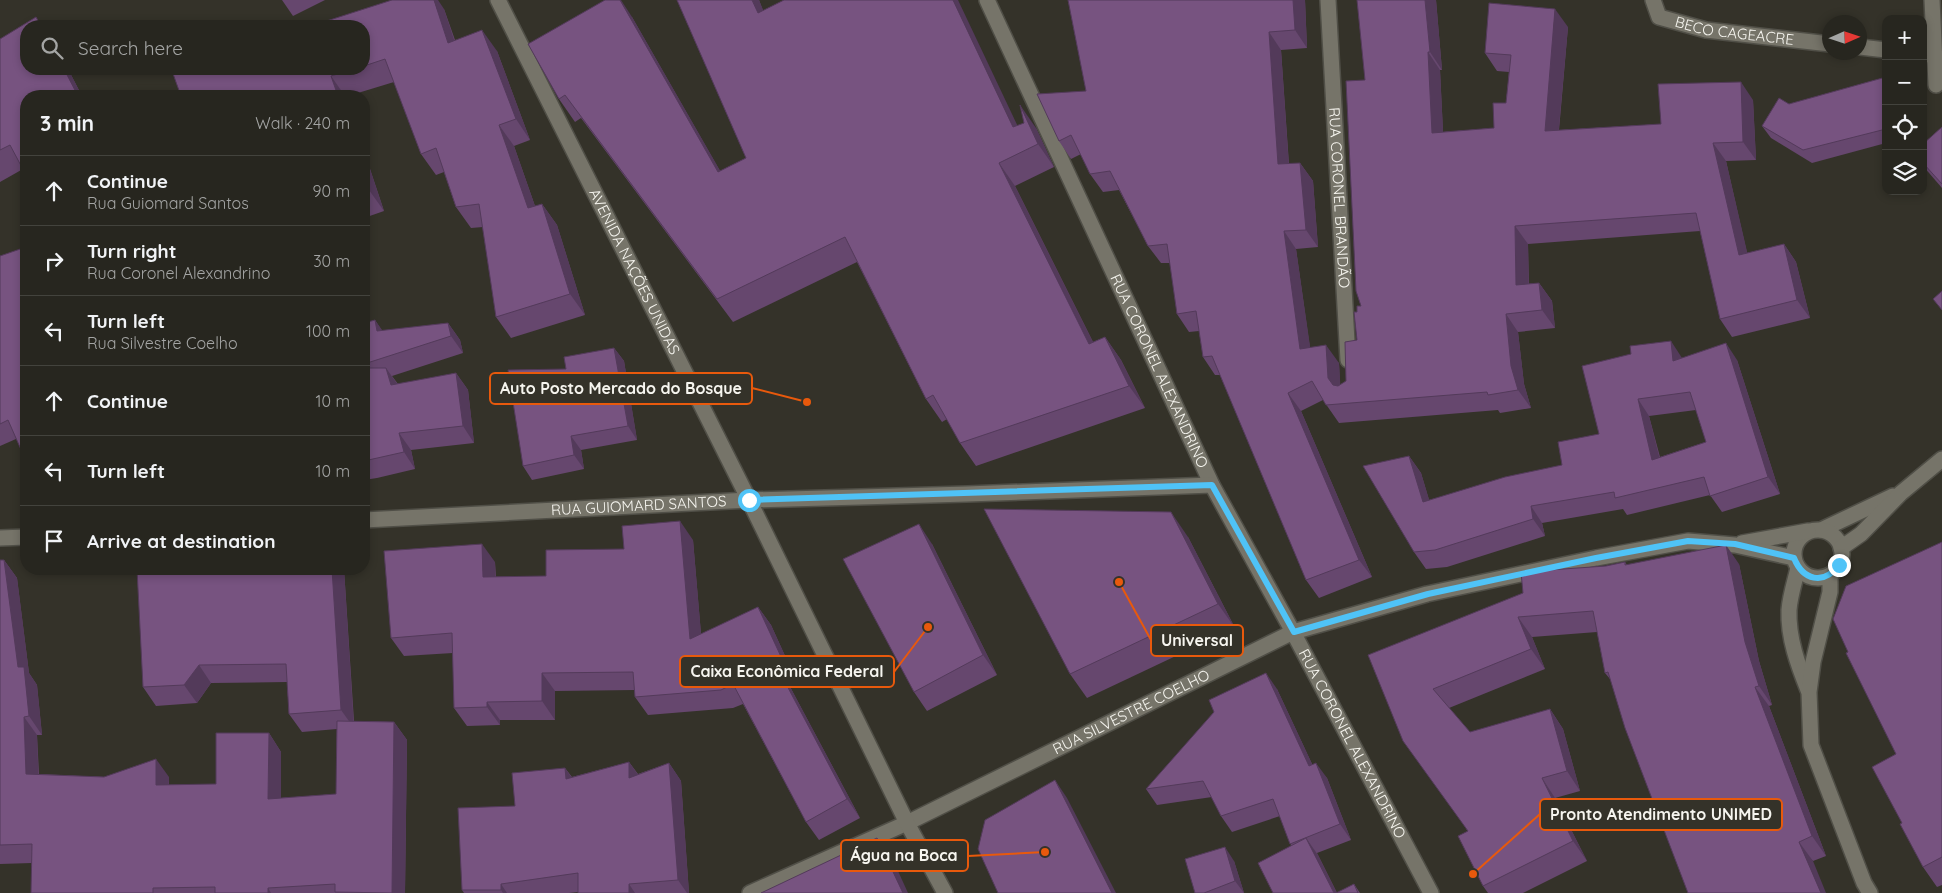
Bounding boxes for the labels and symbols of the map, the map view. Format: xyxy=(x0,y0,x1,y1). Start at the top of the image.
street label: BECO CAGEACRE xyxy=(1673,12,1795,49)
north arrow xyxy=(1822,15,1867,60)
street label: RUA CORONEL BRANDÃO xyxy=(1325,107,1354,289)
street label: AVENIDA NAÇÕES UNIDAS xyxy=(585,185,684,358)
street label: RUA CORONEL ALEXANDRINO xyxy=(1106,271,1213,471)
callout: Auto Posto Mercado do Bosque xyxy=(490,373,752,404)
text: Auto Posto Mercado do Bosque xyxy=(500,378,742,398)
route start xyxy=(738,489,761,512)
street label: RUA GUIOMARD SANTOS xyxy=(550,491,727,519)
route end xyxy=(1828,554,1851,577)
callout: Universal xyxy=(1151,625,1243,656)
text: Universal xyxy=(1161,630,1233,650)
street label: RUA CORONEL ALEXANDRINO xyxy=(1295,646,1410,842)
callout: Caixa Econômica Federal xyxy=(680,656,894,687)
text: Caixa Econômica Federal xyxy=(690,661,884,681)
street label: RUA SILVESTRE COELHO xyxy=(1049,665,1213,758)
callout: Pronto Atendimento UNIMED xyxy=(1540,799,1782,830)
text: Pronto Atendimento UNIMED xyxy=(1550,804,1772,824)
callout: Água na Boca xyxy=(841,840,968,871)
text: Água na Boca xyxy=(850,845,958,865)

